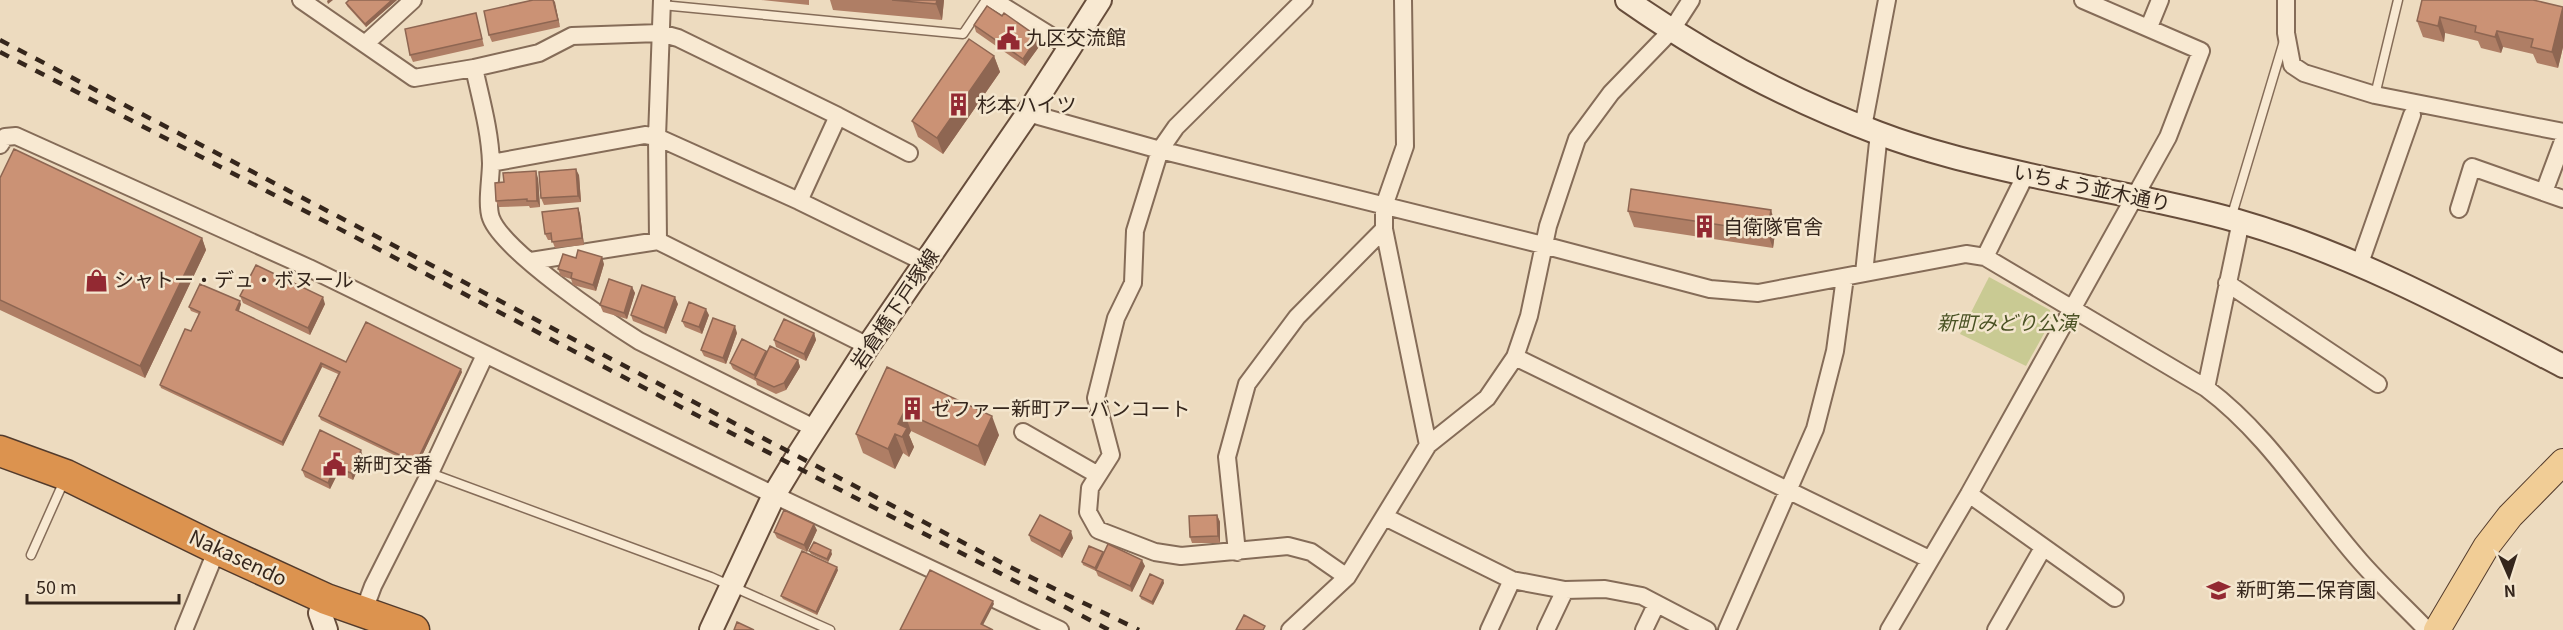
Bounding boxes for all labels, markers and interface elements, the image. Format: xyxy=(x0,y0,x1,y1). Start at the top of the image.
place label: 九区交流館 xyxy=(1026,22,1126,51)
public building icon: 九区交流館 xyxy=(995,25,1021,51)
place label: 杉本ハイツ xyxy=(977,89,1077,118)
building icon: 杉本ハイツ xyxy=(946,92,972,118)
street label: いちょう並木通り xyxy=(2011,156,2174,217)
place label: 自衛隊官舎 xyxy=(1723,211,1823,240)
building icon: 自衛隊官舎 xyxy=(1692,214,1718,240)
street label: 岩倉橋下戸塚線 xyxy=(843,242,945,374)
place label: シャトー・デュ・ボヌール xyxy=(114,264,354,293)
shop icon: シャトー・デュ・ボヌール xyxy=(83,267,109,293)
park label: 新町みどり公演 xyxy=(1937,307,2080,336)
place label: ゼファー新町アーバンコート xyxy=(931,393,1191,422)
building icon: ゼファー新町アーバンコート xyxy=(900,396,926,422)
place label: 新町交番 xyxy=(353,449,433,478)
public building icon: 新町交番 xyxy=(322,452,348,478)
street label: Nakasendo xyxy=(185,521,292,592)
north arrow xyxy=(2479,546,2539,606)
scale bar xyxy=(27,567,178,605)
text: 50 m xyxy=(36,573,77,599)
place label: 新町第二保育園 xyxy=(2236,574,2376,603)
school or university icon: 新町第二保育園 xyxy=(2205,577,2231,603)
text: N xyxy=(2503,580,2516,604)

